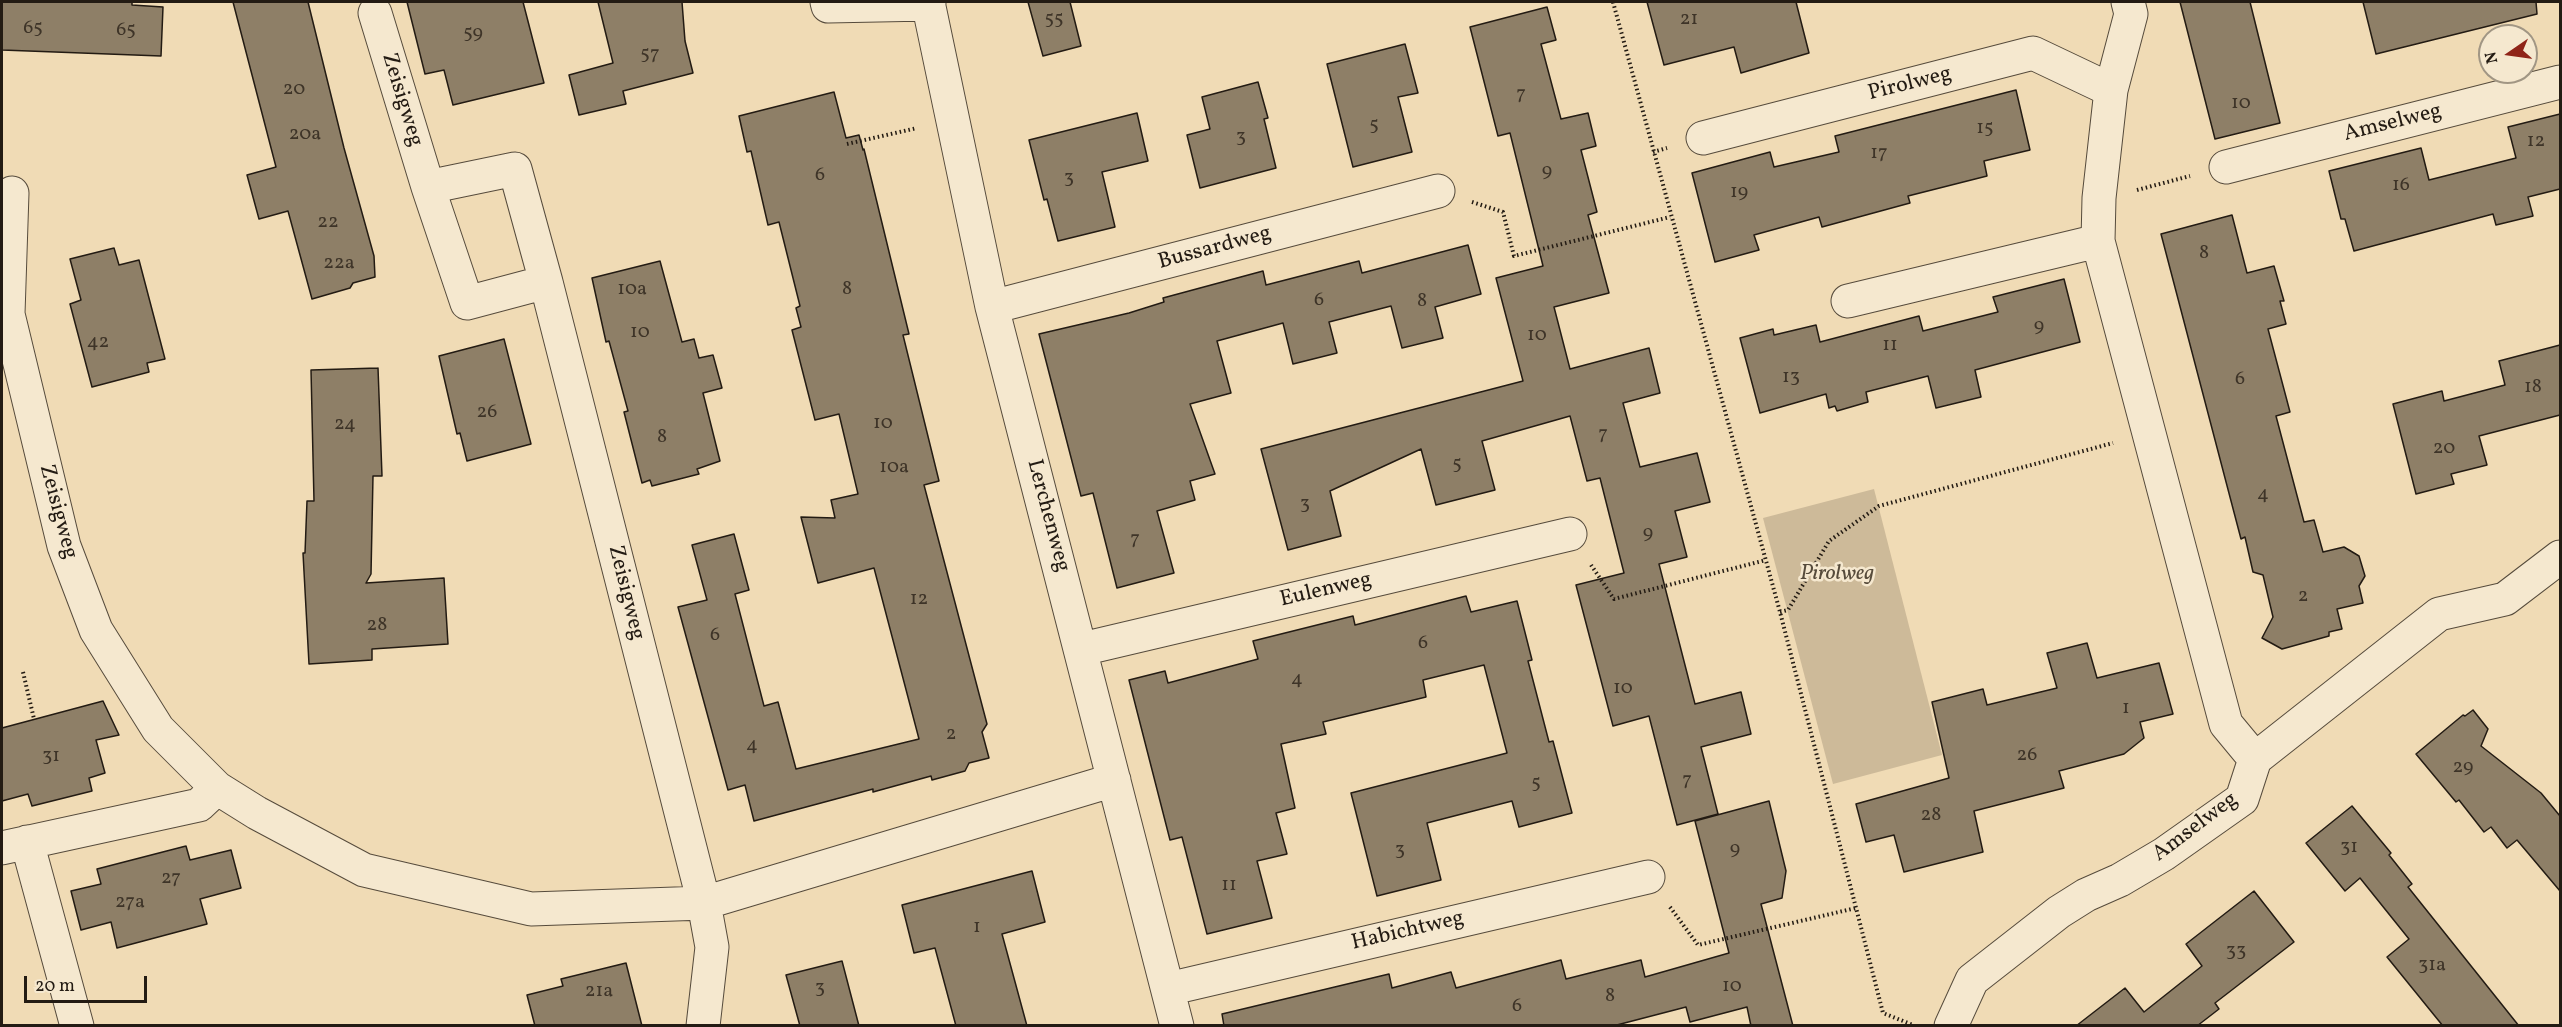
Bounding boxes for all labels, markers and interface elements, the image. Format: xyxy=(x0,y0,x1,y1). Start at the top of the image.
house number: 55 xyxy=(1044,8,1064,32)
house number: 21 xyxy=(1680,8,1698,32)
house number: 65 xyxy=(23,17,43,41)
house number: 65 xyxy=(116,19,136,43)
house number: 59 xyxy=(463,22,483,46)
north arrow xyxy=(2478,24,2538,84)
house number: 57 xyxy=(640,43,660,67)
text: N xyxy=(2480,49,2504,66)
street label: Zeisigweg xyxy=(374,50,428,150)
street label: Pirolweg xyxy=(1865,62,1955,108)
house number: 20 xyxy=(283,78,305,102)
house number: 7 xyxy=(1516,83,1526,107)
house number: 10 xyxy=(2231,92,2251,116)
street label: Amselweg xyxy=(2341,99,2445,149)
house number: 5 xyxy=(1369,114,1379,138)
house number: 15 xyxy=(1976,117,1994,141)
house number: 20a xyxy=(289,123,321,147)
house number: 3 xyxy=(1236,126,1246,150)
house number: 12 xyxy=(2527,130,2545,154)
house number: 17 xyxy=(1870,142,1888,166)
house number: 9 xyxy=(1542,160,1552,184)
house number: 6 xyxy=(815,164,825,188)
house number: 3 xyxy=(1064,167,1074,191)
house number: 16 xyxy=(2392,174,2410,198)
house number: 19 xyxy=(1730,181,1748,205)
house number: 22 xyxy=(317,211,339,235)
street label: Bussardweg xyxy=(1156,221,1274,277)
house number: 8 xyxy=(2199,242,2209,266)
house number: 22a xyxy=(323,252,355,276)
house number: 10a xyxy=(617,278,647,302)
house number: 8 xyxy=(842,278,852,302)
house number: 6 xyxy=(1314,289,1324,313)
house number: 8 xyxy=(1417,290,1427,314)
house number: 9 xyxy=(2034,315,2044,339)
house number: 10 xyxy=(630,321,650,345)
house number: 10 xyxy=(1527,324,1547,348)
house number: 42 xyxy=(87,331,109,355)
house number: 11 xyxy=(1882,334,1898,358)
house number: 13 xyxy=(1782,366,1800,390)
house number: 6 xyxy=(2235,368,2245,392)
house number: 18 xyxy=(2524,376,2542,400)
house number: 26 xyxy=(477,401,497,425)
house number: 10 xyxy=(873,412,893,436)
house number: 24 xyxy=(334,413,356,437)
house number: 7 xyxy=(1598,423,1608,447)
house number: 8 xyxy=(657,426,667,450)
house number: 20 xyxy=(2433,437,2455,461)
house number: 5 xyxy=(1452,453,1462,477)
house number: 10a xyxy=(879,456,909,480)
street label: Lerchenweg xyxy=(1019,457,1075,575)
street label: Zeisigweg xyxy=(32,462,82,562)
house number: 4 xyxy=(2257,483,2269,507)
house number: 3 xyxy=(1300,493,1310,517)
house number: 9 xyxy=(1643,522,1653,546)
house number: 7 xyxy=(1130,528,1140,552)
street label: Zeisigweg xyxy=(600,543,650,643)
park label: Pirolweg xyxy=(1800,562,1874,588)
street label: Eulenweg xyxy=(1278,568,1374,614)
house number: 2 xyxy=(2298,585,2308,609)
house number: 12 xyxy=(910,588,928,612)
house number: 28 xyxy=(367,614,387,638)
house number: 6 xyxy=(710,624,720,648)
house number: 6 xyxy=(1418,632,1428,656)
house number: 4 xyxy=(1291,668,1303,692)
house number: 10 xyxy=(1613,677,1633,701)
house number: 1 xyxy=(2122,697,2130,721)
house number: 2 xyxy=(946,723,956,747)
house number: 4 xyxy=(746,734,758,758)
house number: 26 xyxy=(2017,744,2037,768)
house number: 31 xyxy=(42,745,60,769)
house number: 29 xyxy=(2453,756,2473,780)
house number: 7 xyxy=(1682,769,1692,793)
house number: 5 xyxy=(1531,772,1541,796)
street label: Amselweg xyxy=(2148,787,2244,869)
house number: 28 xyxy=(1921,804,1941,828)
house number: 31 xyxy=(2340,836,2358,860)
house number: 9 xyxy=(1730,838,1740,862)
house number: 3 xyxy=(1395,839,1405,863)
house number: 27 xyxy=(161,867,181,891)
house number: 11 xyxy=(1221,874,1237,898)
house number: 27a xyxy=(115,891,145,915)
street label: Habichtweg xyxy=(1349,906,1467,958)
house number: 1 xyxy=(973,916,981,940)
house number: 33 xyxy=(2226,940,2246,964)
house number: 31a xyxy=(2418,954,2446,978)
scale bar xyxy=(27,964,150,1002)
text: 20 m xyxy=(35,974,75,999)
house number: 10 xyxy=(1722,975,1742,999)
house number: 3 xyxy=(815,977,825,1001)
house number: 21a xyxy=(585,980,613,1004)
house number: 8 xyxy=(1605,985,1615,1009)
house number: 6 xyxy=(1512,995,1522,1019)

